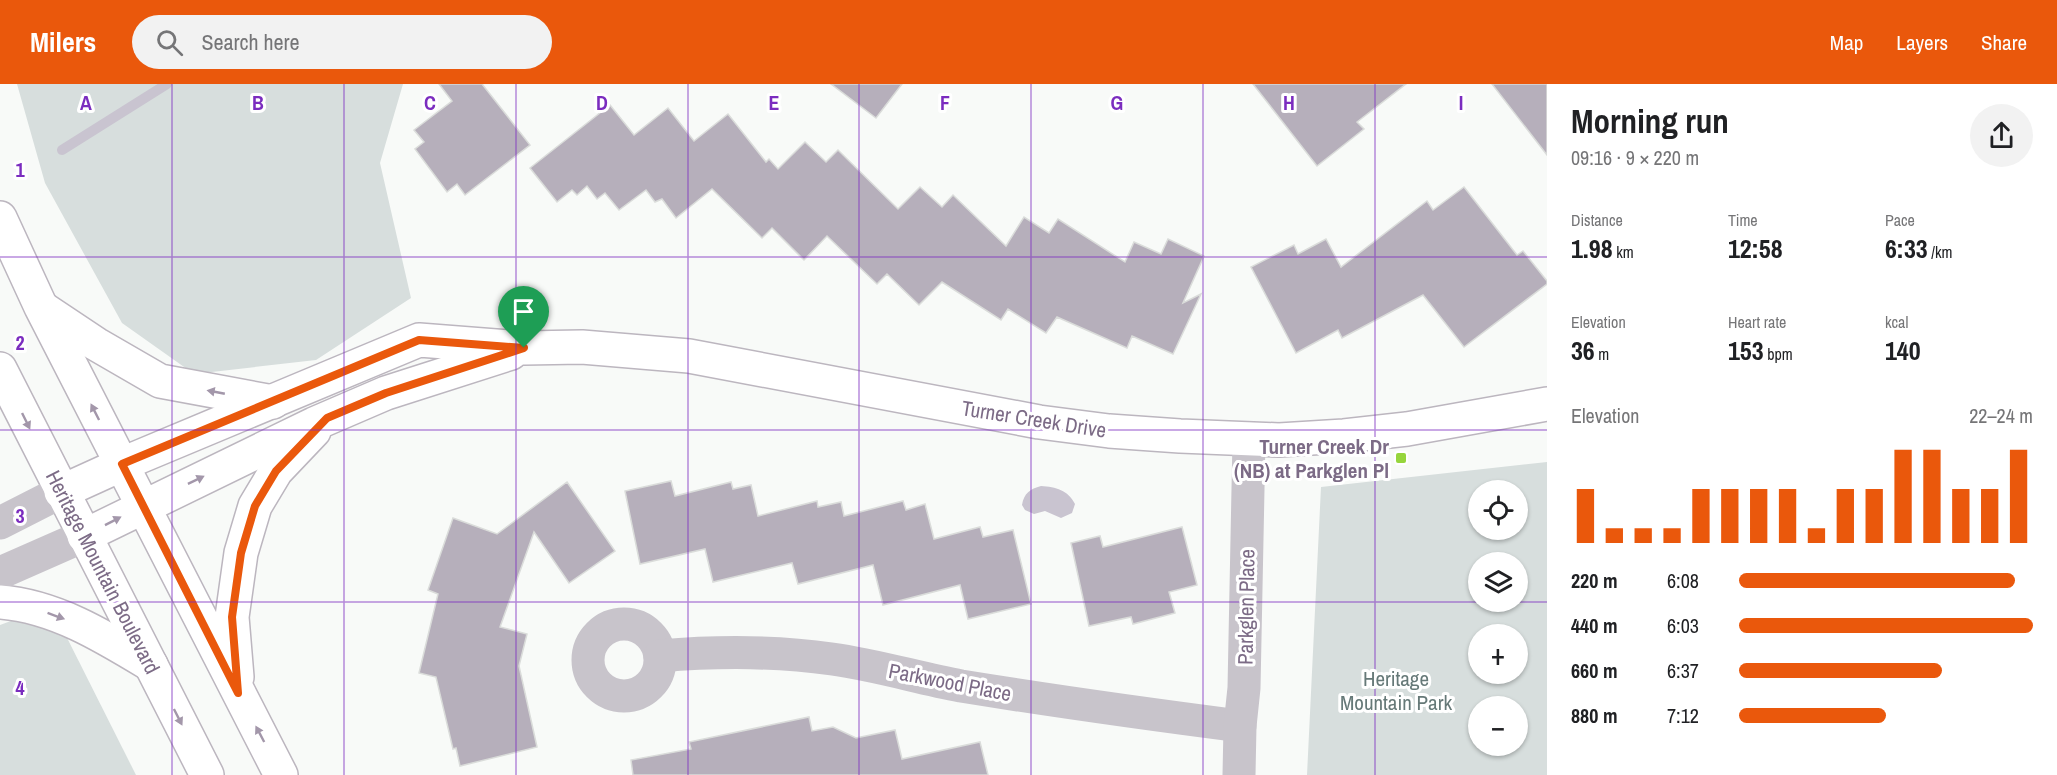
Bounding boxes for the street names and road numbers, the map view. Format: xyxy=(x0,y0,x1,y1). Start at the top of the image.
street label: Turner Creek Drive xyxy=(960,393,1108,445)
street label: Heritage Mountain Boulevard xyxy=(39,465,167,679)
street label: Parkglen Place xyxy=(1230,549,1262,665)
street label: Parkwood Place xyxy=(886,656,1014,708)

